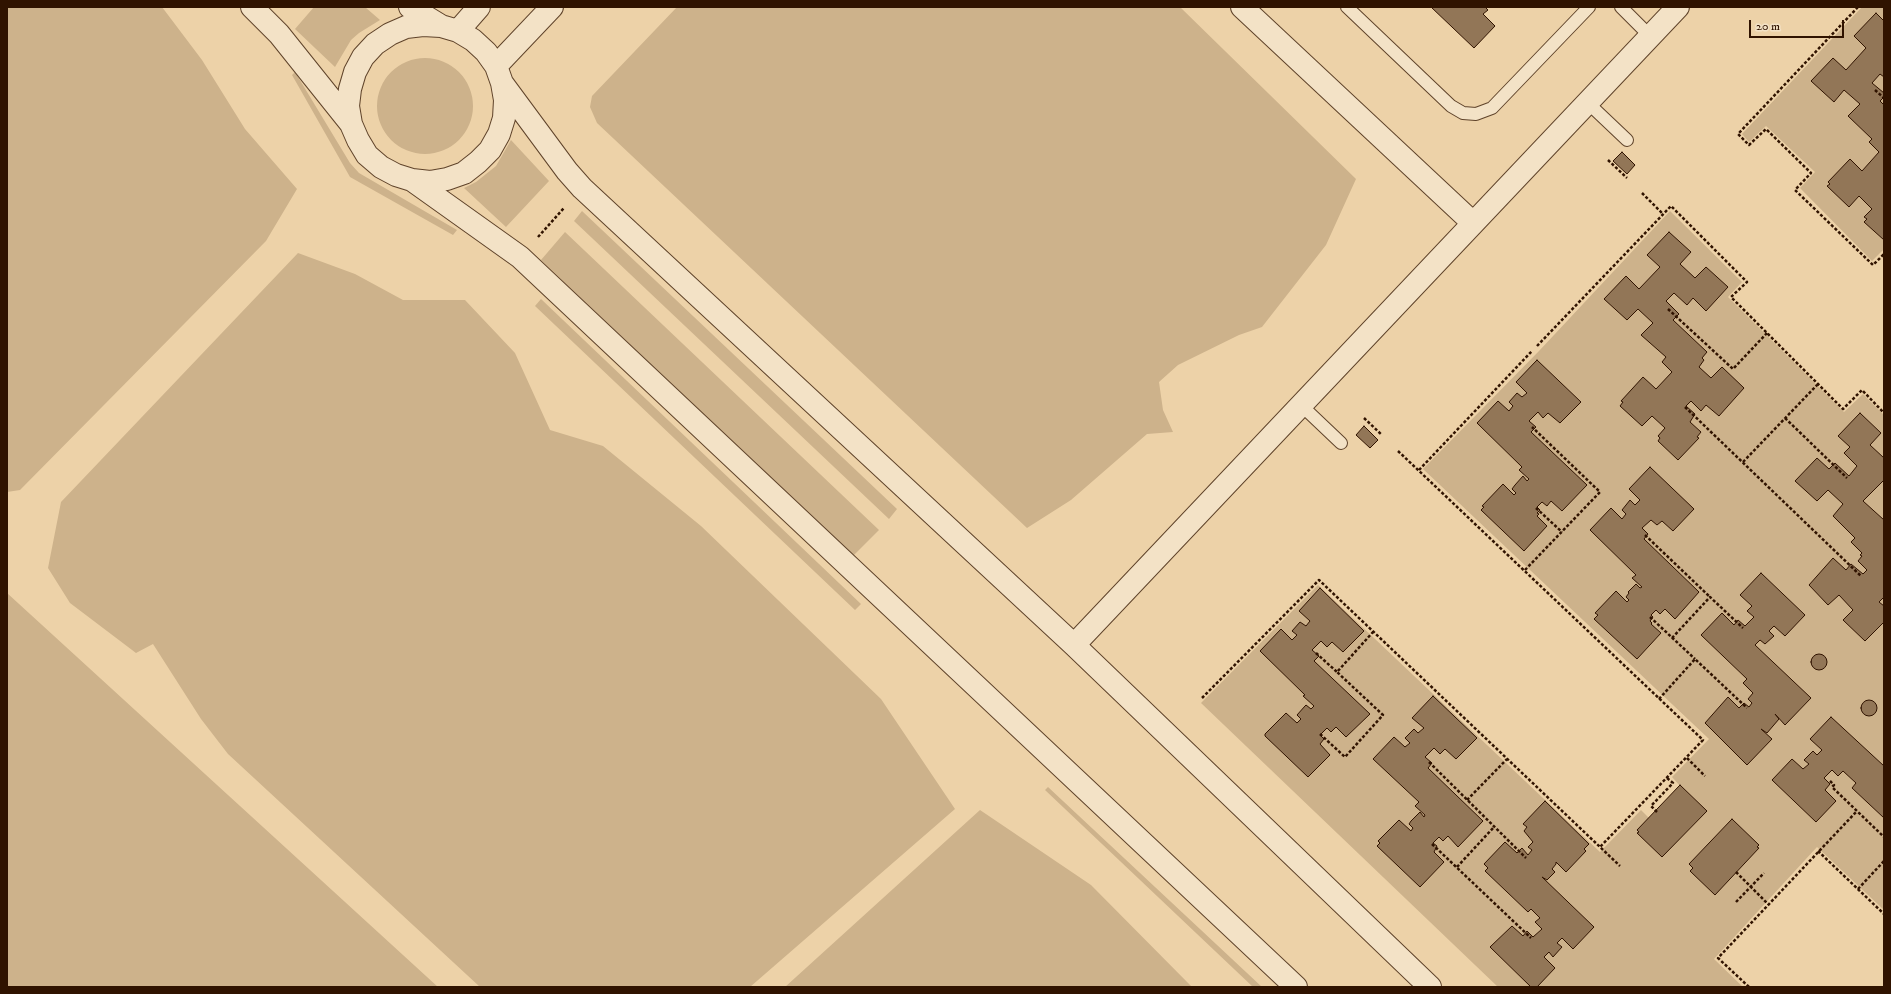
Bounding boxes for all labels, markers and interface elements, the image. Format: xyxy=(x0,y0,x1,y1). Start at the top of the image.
scale bar xyxy=(1751,12,1846,38)
text: 20 m xyxy=(1756,19,1780,34)

